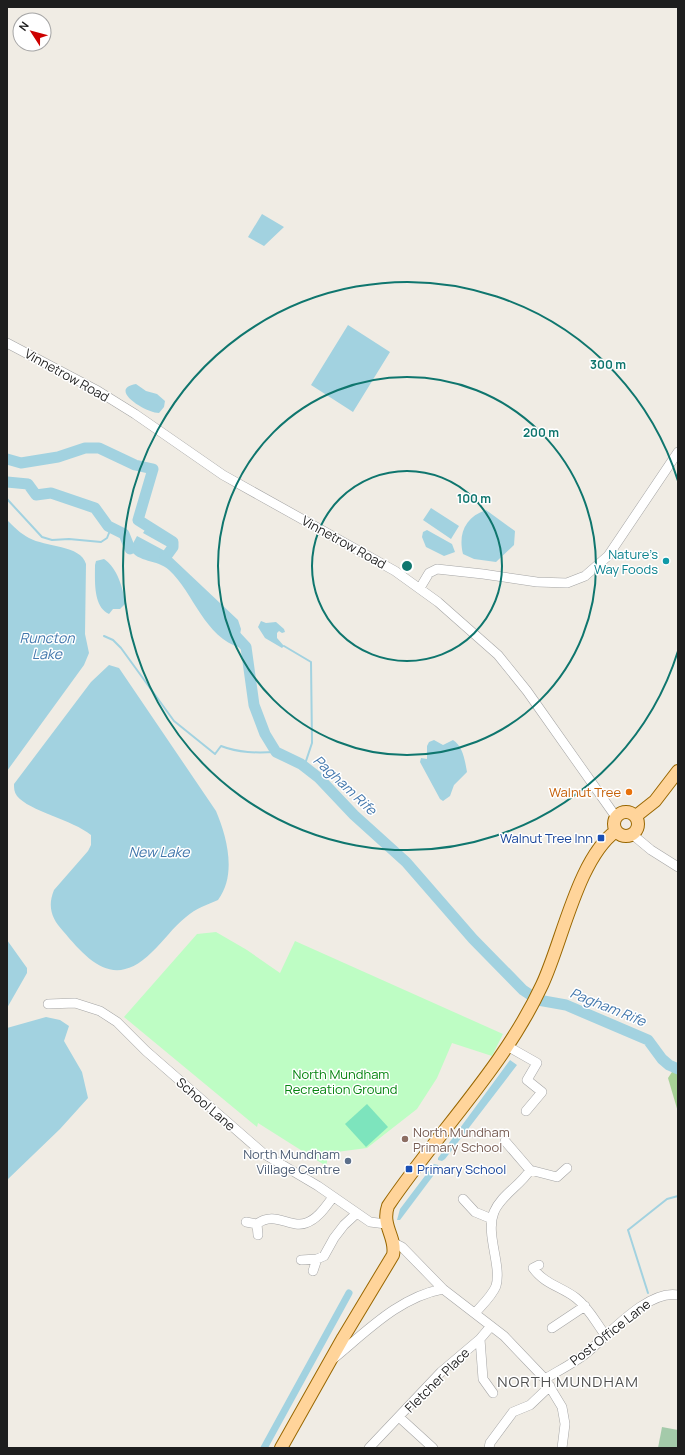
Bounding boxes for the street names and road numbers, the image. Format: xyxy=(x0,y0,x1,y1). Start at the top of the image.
street label: Vinnetrow Road xyxy=(21,344,113,406)
street label: Vinnetrow Road xyxy=(298,511,390,573)
street label: School Lane xyxy=(173,1073,240,1135)
street label: Post Office Lane xyxy=(566,1295,654,1369)
street label: Fletcher Place xyxy=(401,1343,474,1416)

